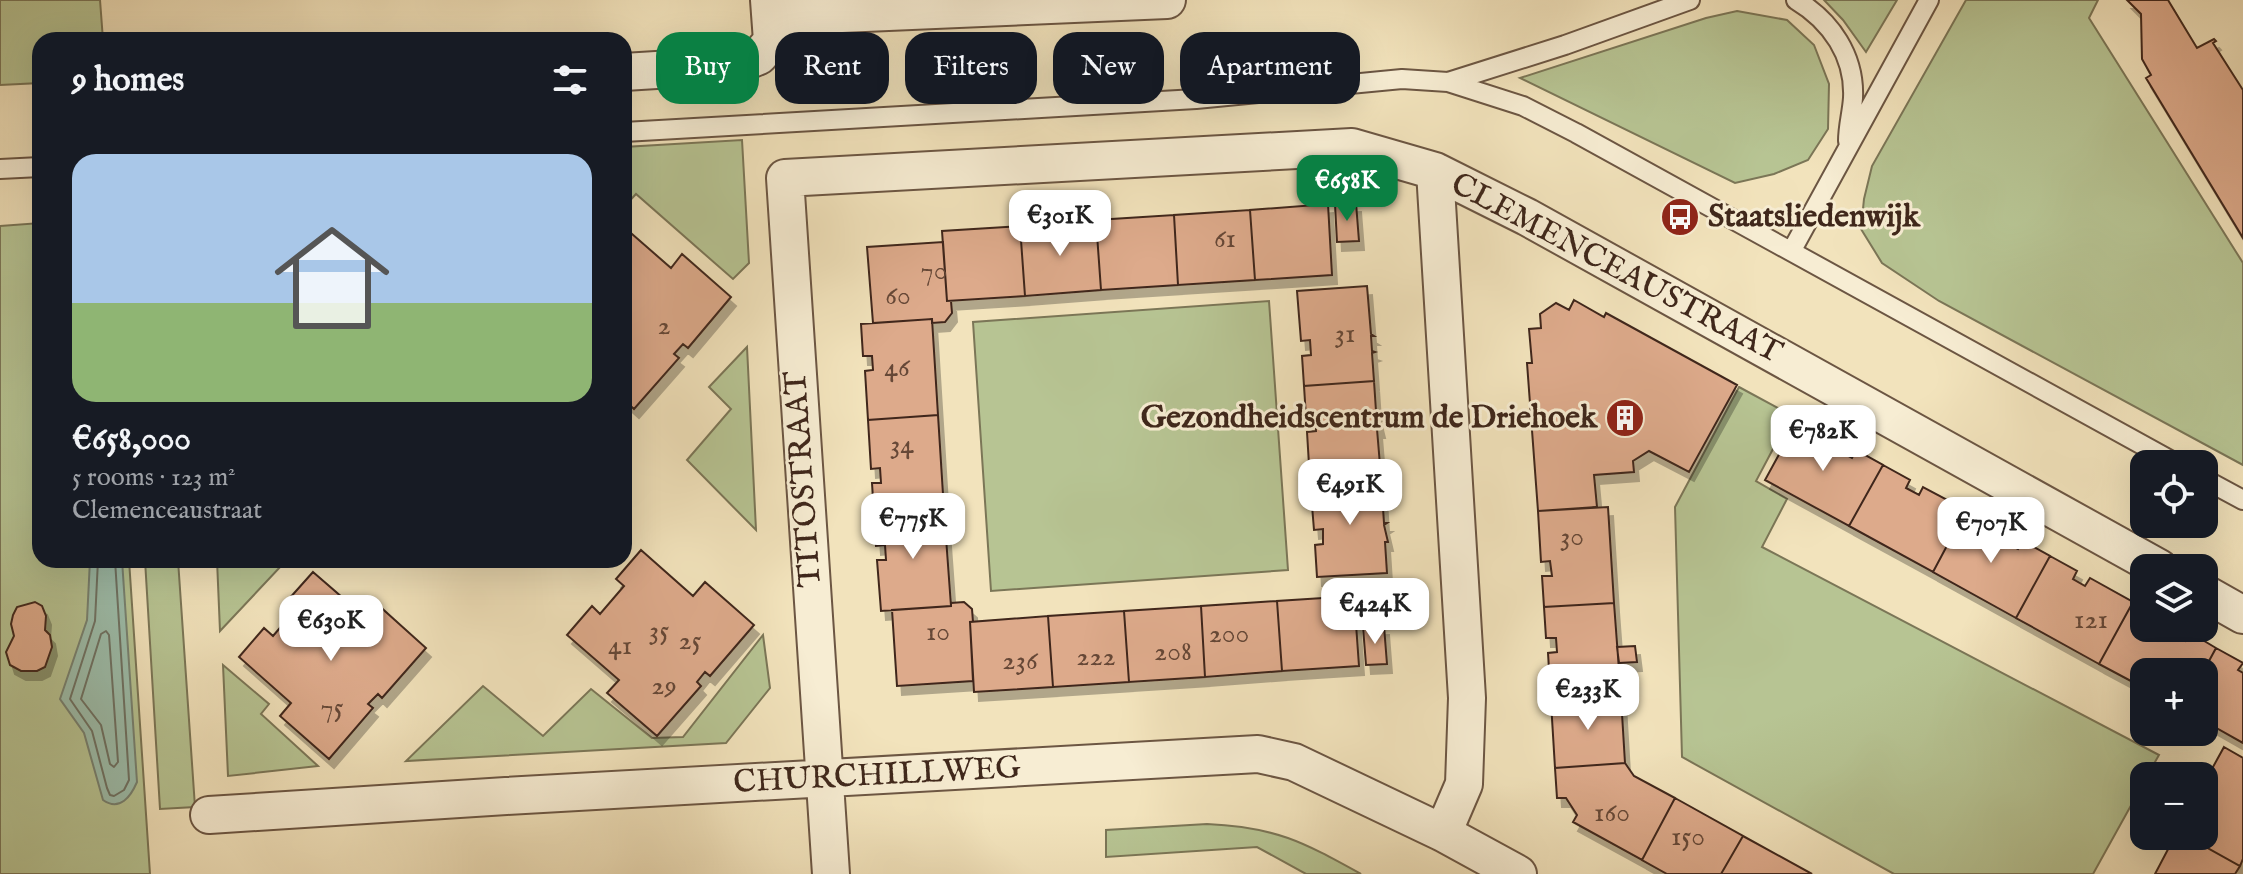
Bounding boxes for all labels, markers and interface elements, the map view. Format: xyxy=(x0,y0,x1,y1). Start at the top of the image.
chip: Buy xyxy=(656,32,759,104)
chip: Rent xyxy=(775,32,889,104)
chip: Filters xyxy=(905,32,1037,104)
chip: New xyxy=(1053,32,1164,104)
chip: Apartment xyxy=(1180,32,1360,104)
icon: filters xyxy=(548,58,592,102)
text: 9 homes xyxy=(72,59,184,102)
pin: €658K xyxy=(1291,155,1403,223)
text: €658K xyxy=(1315,164,1379,197)
street label: CLEMENCEAUSTRAAT xyxy=(1443,164,1789,374)
pin: €301K xyxy=(1004,190,1116,258)
bus stop icon: Staatsliedenwijk xyxy=(1659,196,1701,238)
place label: Staatsliedenwijk xyxy=(1708,197,1921,238)
text: €301K xyxy=(1027,199,1093,232)
icon: home xyxy=(260,206,404,350)
house number: 61 xyxy=(1214,222,1236,257)
house number: 70 xyxy=(921,254,947,289)
house number: 60 xyxy=(885,279,911,314)
house number: 2 xyxy=(657,309,671,344)
house number: 31 xyxy=(1335,317,1355,352)
house number: 46 xyxy=(884,351,911,386)
street label: TITOSTRAAT xyxy=(776,370,832,588)
building icon: Gezondheidscentrum de Driehoek xyxy=(1604,397,1646,439)
place label: Gezondheidscentrum de Driehoek xyxy=(1141,398,1598,439)
pin: €782K xyxy=(1767,405,1879,473)
text: €782K xyxy=(1789,414,1857,447)
text: €658,000 xyxy=(72,418,191,461)
house number: 34 xyxy=(890,428,914,463)
map controls xyxy=(2130,450,2218,850)
button: locate xyxy=(2130,450,2218,538)
pin: €491K xyxy=(1294,459,1406,527)
text: 5 rooms · 123 m² xyxy=(72,461,236,494)
text: €491K xyxy=(1316,468,1384,501)
pin: €775K xyxy=(857,493,969,561)
text: Clemenceaustraat xyxy=(72,494,262,527)
pin: €707K xyxy=(1935,497,2047,565)
text: €775K xyxy=(879,502,947,535)
text: €707K xyxy=(1955,506,2027,539)
house number: 30 xyxy=(1560,520,1584,555)
button: layers xyxy=(2130,554,2218,642)
pin: €424K xyxy=(1319,578,1431,646)
text: €424K xyxy=(1339,587,1411,620)
pin: €630K xyxy=(275,595,387,663)
house number: 121 xyxy=(2074,603,2108,638)
text: €630K xyxy=(297,604,365,637)
house number: 35 xyxy=(649,614,669,649)
house number: 10 xyxy=(926,615,950,650)
house number: 200 xyxy=(1209,617,1249,652)
house number: 25 xyxy=(678,624,702,659)
house number: 41 xyxy=(608,629,632,664)
house number: 208 xyxy=(1154,635,1192,670)
house number: 222 xyxy=(1076,640,1116,675)
house number: 236 xyxy=(1002,644,1039,679)
button: + xyxy=(2130,658,2218,746)
pin: €233K xyxy=(1532,664,1644,732)
house number: 29 xyxy=(651,669,677,704)
text: €233K xyxy=(1555,673,1621,706)
house number: 75 xyxy=(320,691,344,726)
street label: CHURCHILLWEG xyxy=(732,748,1022,804)
button: − xyxy=(2130,762,2218,850)
house number: 160 xyxy=(1594,796,1630,831)
house number: 150 xyxy=(1671,820,1705,855)

